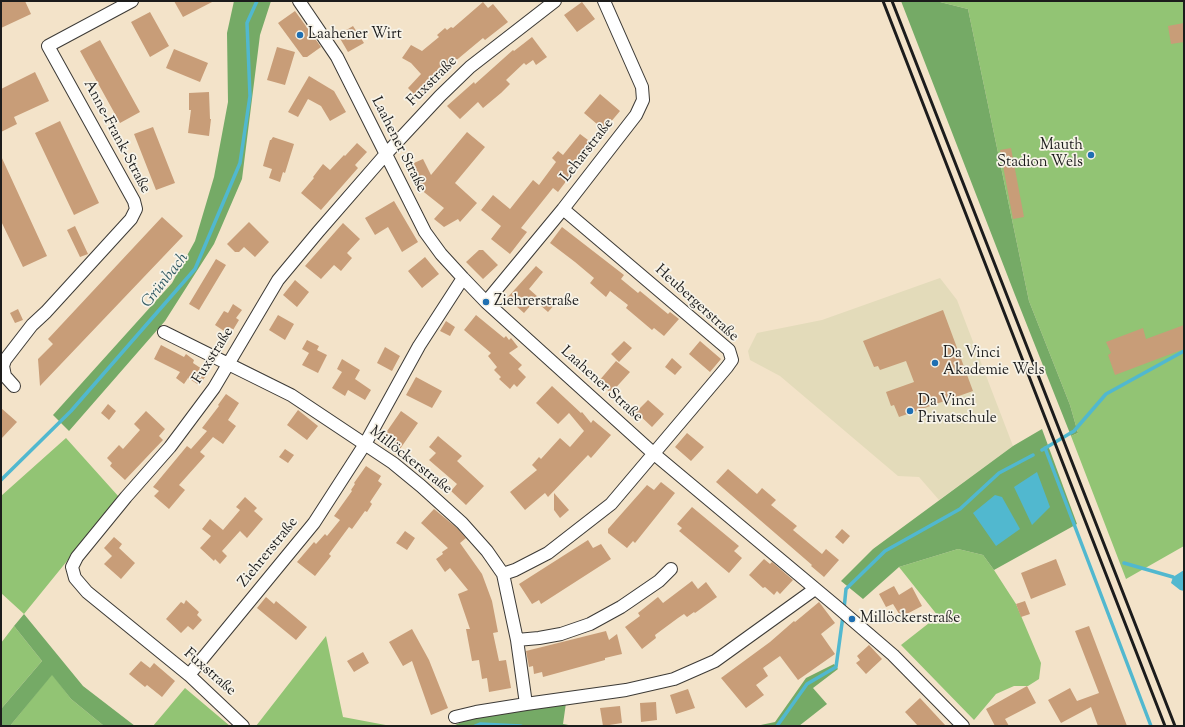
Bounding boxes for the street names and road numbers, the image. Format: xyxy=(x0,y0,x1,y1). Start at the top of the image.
street label: Fuxstraße xyxy=(404,53,462,111)
street label: Anne-Frank-Straße xyxy=(79,77,153,197)
street label: Laahener Straße xyxy=(366,94,430,196)
street label: Leharstraße xyxy=(558,116,618,186)
street label: Heubergerstraße xyxy=(650,262,742,346)
street label: Fuxstraße xyxy=(190,324,238,388)
street label: Laahener Straße xyxy=(556,343,646,427)
street label: Millöckerstraße xyxy=(365,423,455,499)
street label: Ziehrerstraße xyxy=(235,514,303,592)
street label: Fuxstraße xyxy=(179,645,239,701)

